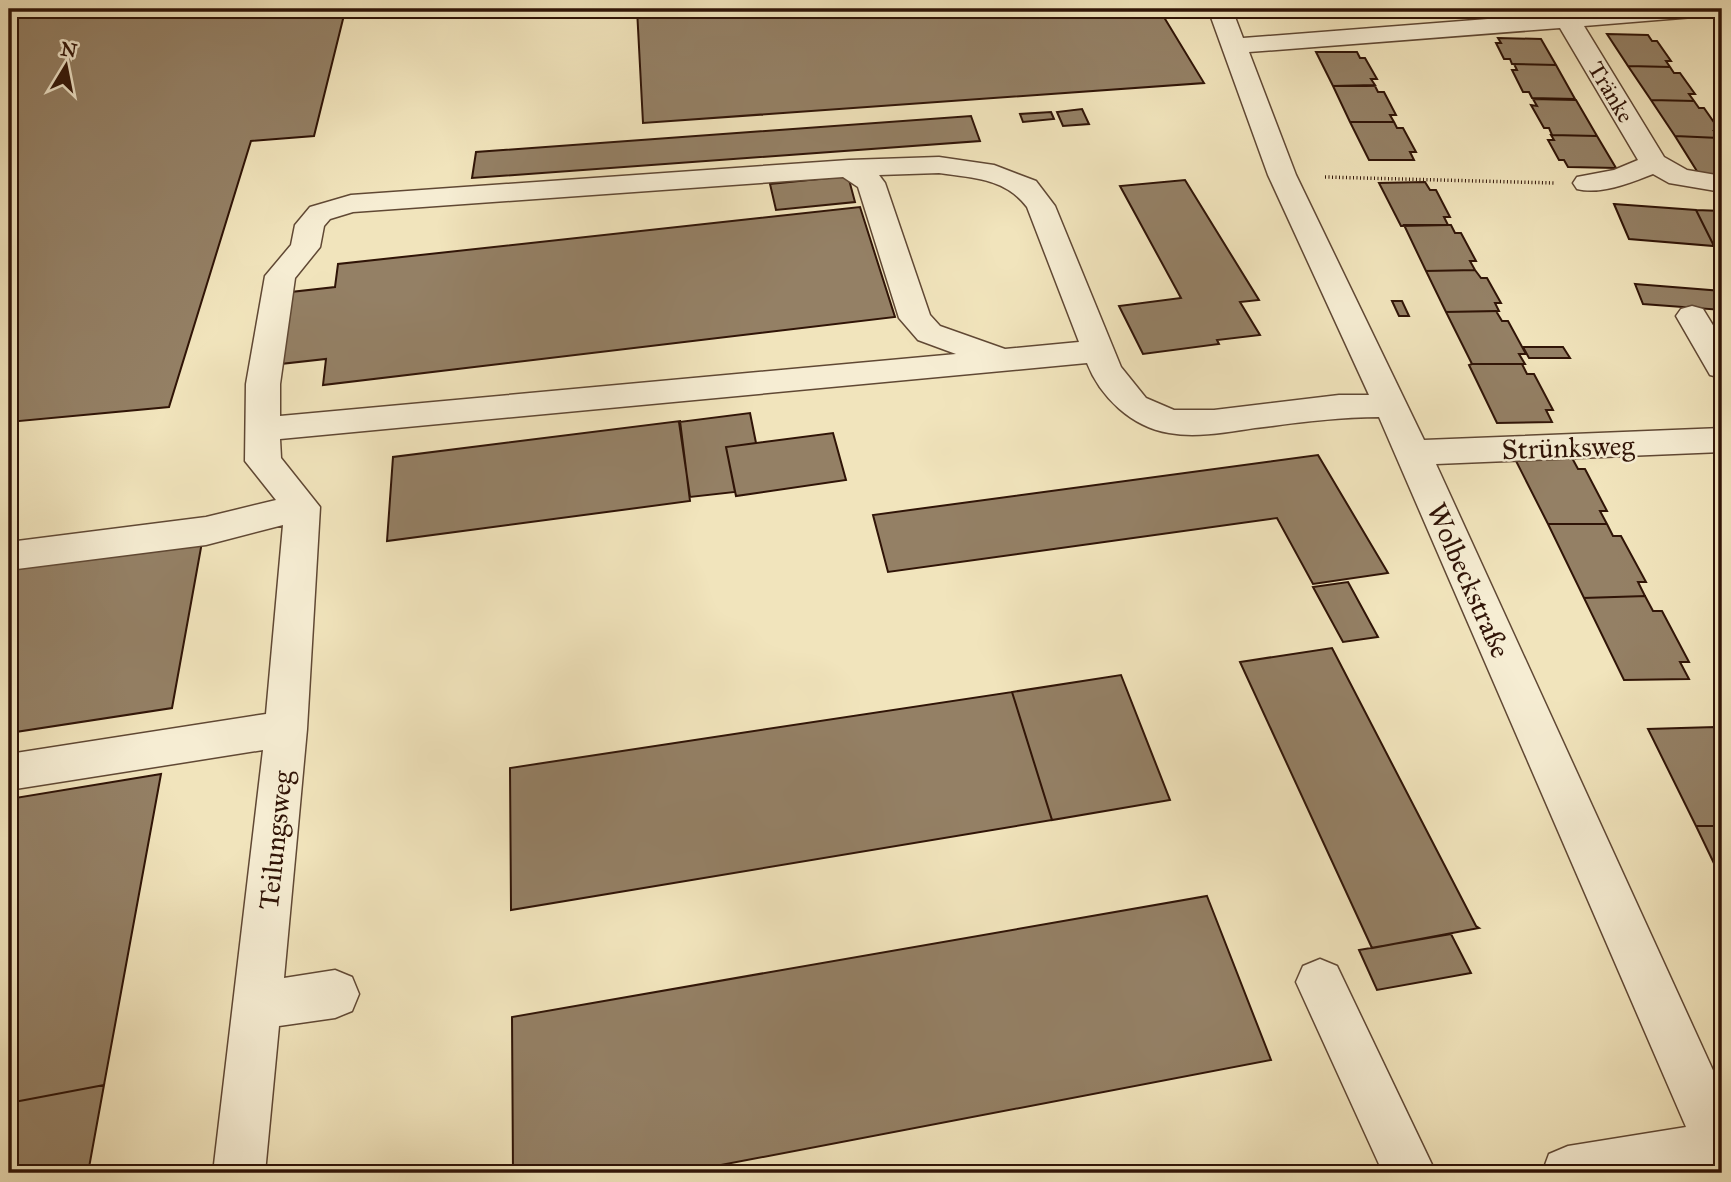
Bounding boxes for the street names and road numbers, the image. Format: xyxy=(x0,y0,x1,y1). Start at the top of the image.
street label: Tränke xyxy=(1582,56,1640,128)
street label: Strünksweg xyxy=(1501,428,1636,467)
street label: Wolbeckstraße xyxy=(1419,497,1518,663)
street label: Teilungsweg xyxy=(251,768,300,911)

